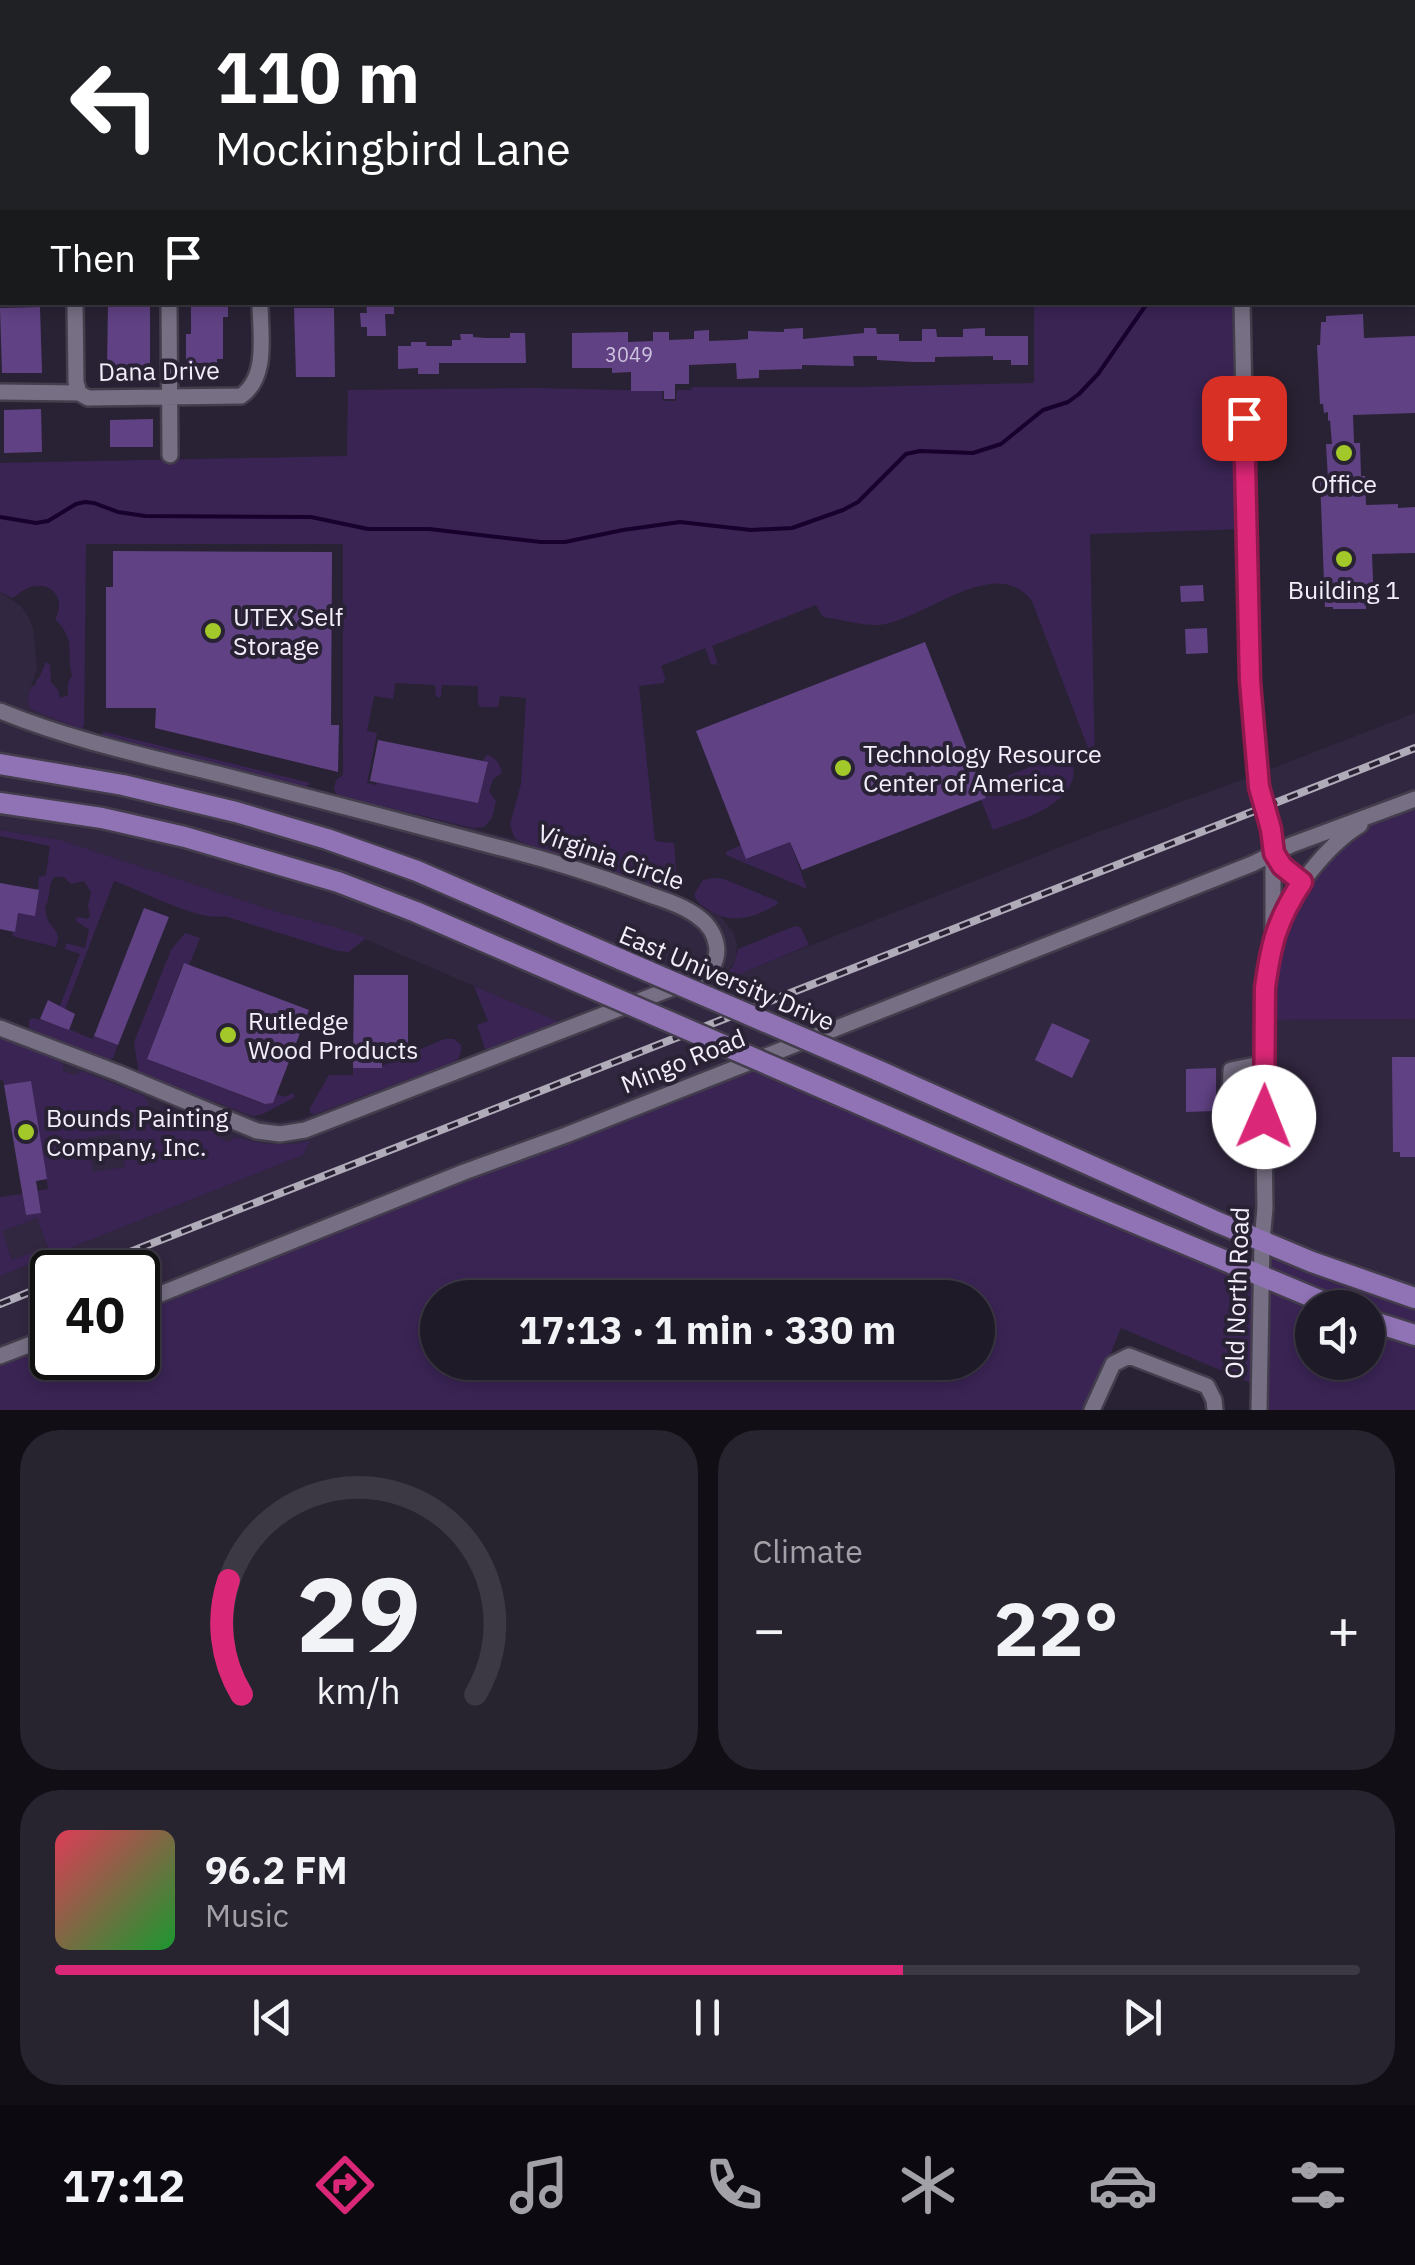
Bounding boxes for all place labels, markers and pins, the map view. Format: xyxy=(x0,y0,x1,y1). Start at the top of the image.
pin xyxy=(1202,376,1287,461)
marker: Office xyxy=(1333,442,1355,464)
place label: Office xyxy=(1311,467,1377,500)
marker: Building 1 xyxy=(1333,548,1355,570)
place label: Building 1 xyxy=(1288,573,1400,606)
place label: UTEX Self Storage xyxy=(233,600,343,662)
marker: UTEX Self Storage xyxy=(202,620,224,642)
place label: Technology Resource Center of America xyxy=(863,737,1102,799)
marker: Technology Resource Center of America xyxy=(832,757,854,779)
place label: Rutledge Wood Products xyxy=(248,1004,418,1066)
marker: Rutledge Wood Products xyxy=(217,1024,239,1046)
place label: Bounds Painting Company, Inc. xyxy=(46,1101,228,1163)
marker: Bounds Painting Company, Inc. xyxy=(15,1121,37,1143)

